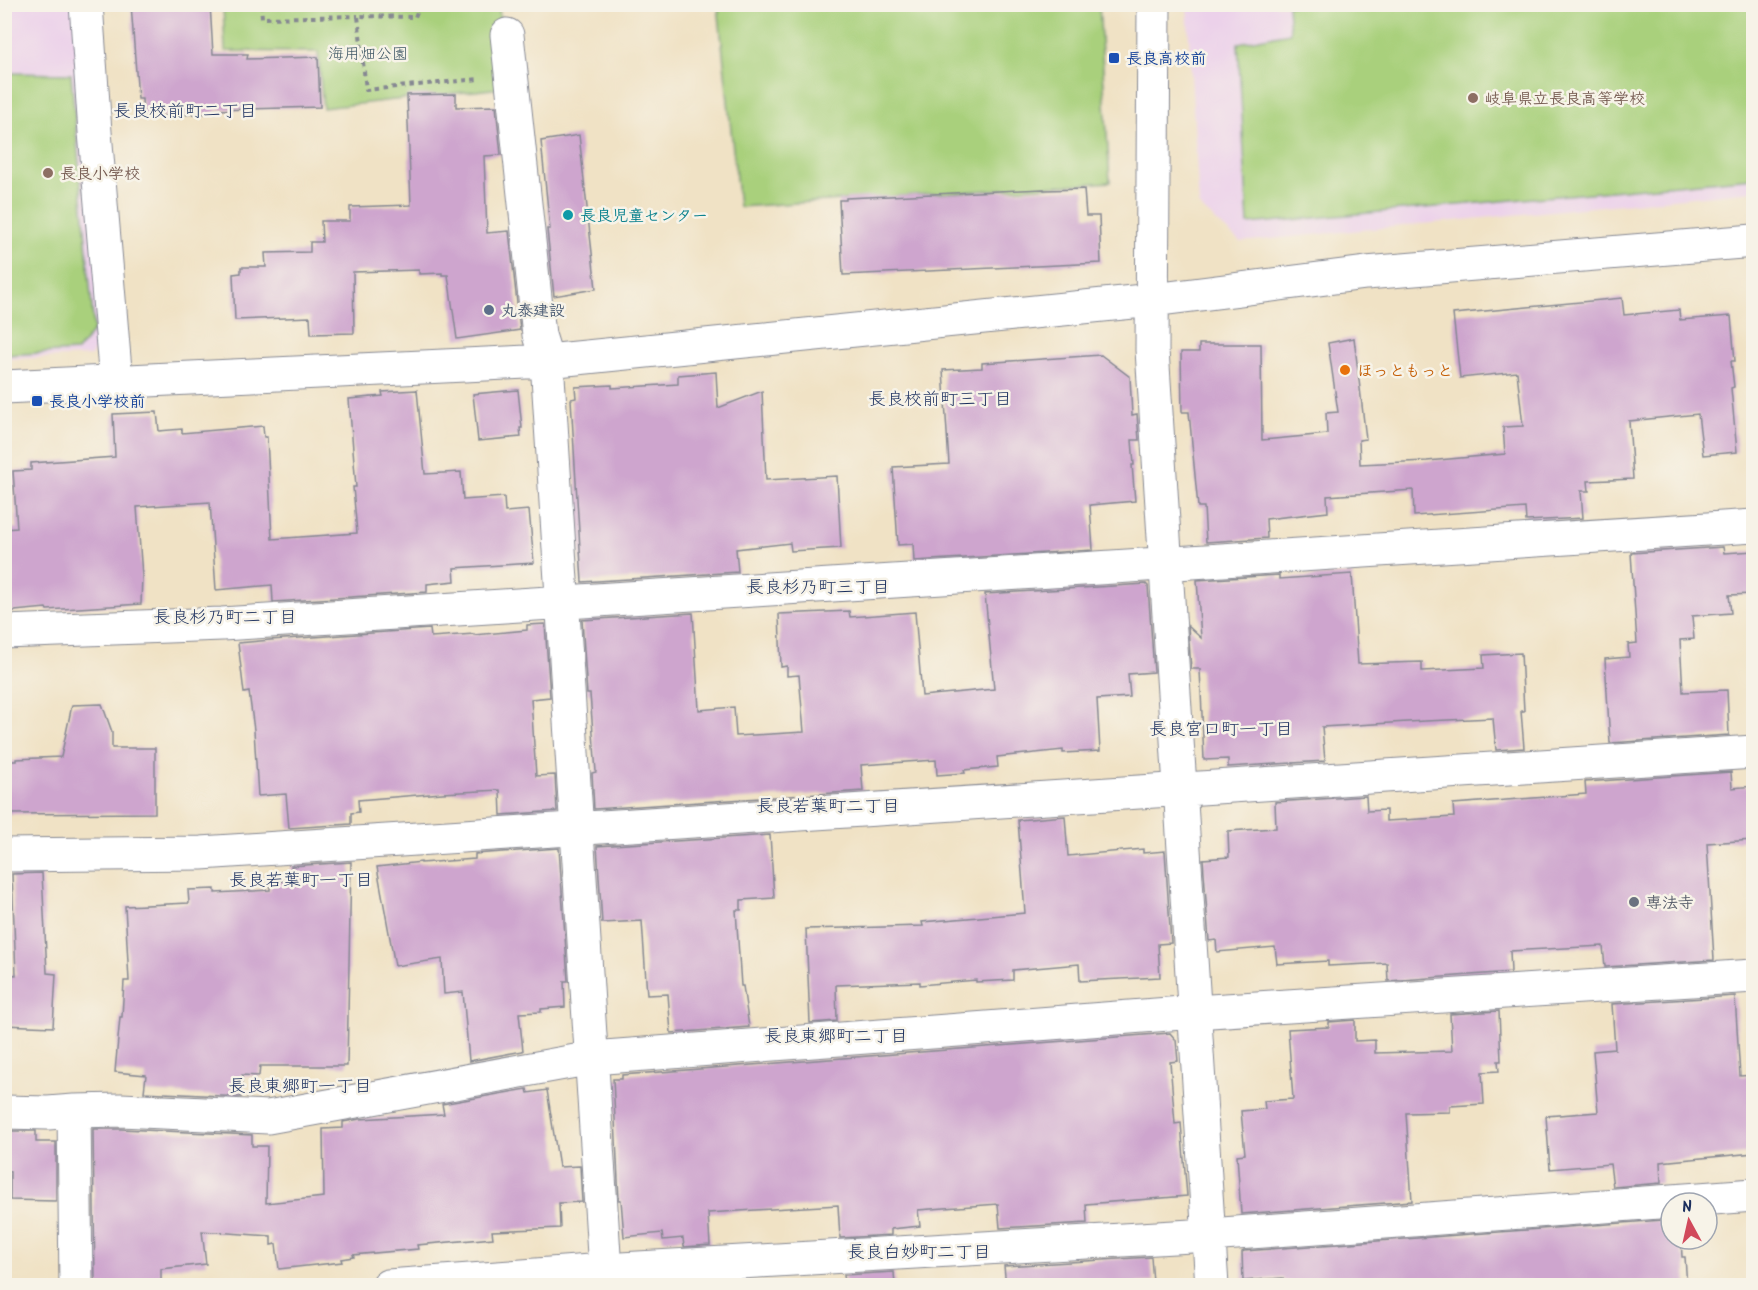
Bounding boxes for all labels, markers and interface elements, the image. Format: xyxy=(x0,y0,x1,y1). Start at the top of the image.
park label: 海用畑公園 xyxy=(328,42,408,67)
place label: 長良高校前 xyxy=(1126,47,1206,72)
marker: 長良高校前 xyxy=(1107,51,1121,65)
place label: 岐阜県立長良高等学校 xyxy=(1485,87,1645,112)
marker: 岐阜県立長良高等学校 xyxy=(1466,91,1480,105)
district label: 長良校前町二丁目 xyxy=(113,98,257,127)
place label: 長良小学校 xyxy=(60,162,140,187)
marker: 長良小学校 xyxy=(41,166,55,180)
place label: 長良児童センター xyxy=(580,204,708,229)
marker: 長良児童センター xyxy=(561,208,575,222)
place label: 丸泰建設 xyxy=(501,299,565,324)
marker: 丸泰建設 xyxy=(482,303,496,317)
place label: ほっともっと xyxy=(1357,359,1453,384)
marker: ほっともっと xyxy=(1338,363,1352,377)
district label: 長良校前町三丁目 xyxy=(868,386,1012,415)
place label: 長良小学校前 xyxy=(49,390,145,415)
marker: 長良小学校前 xyxy=(30,394,44,408)
district label: 長良杉乃町三丁目 xyxy=(746,574,890,603)
district label: 長良杉乃町二丁目 xyxy=(153,604,297,633)
district label: 長良宮口町一丁目 xyxy=(1149,716,1293,745)
district label: 長良若葉町二丁目 xyxy=(756,793,900,822)
district label: 長良若葉町一丁目 xyxy=(229,867,373,896)
place label: 専法寺 xyxy=(1646,891,1694,916)
marker: 専法寺 xyxy=(1627,895,1641,909)
district label: 長良東郷町二丁目 xyxy=(764,1023,908,1052)
district label: 長良東郷町一丁目 xyxy=(228,1073,372,1102)
north arrow xyxy=(1659,1191,1719,1251)
text: N xyxy=(1680,1195,1694,1221)
district label: 長良白妙町二丁目 xyxy=(847,1239,991,1268)

